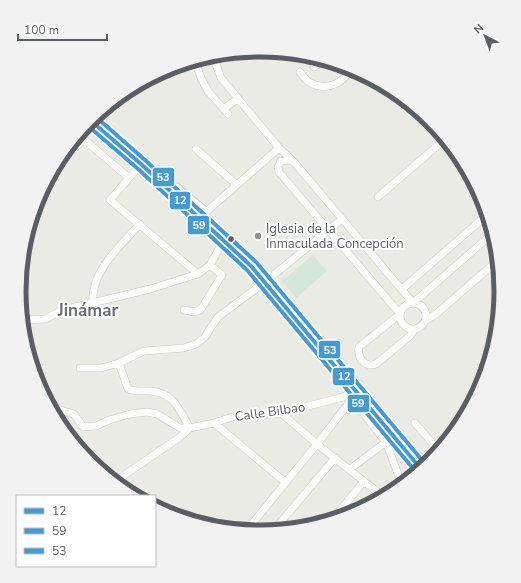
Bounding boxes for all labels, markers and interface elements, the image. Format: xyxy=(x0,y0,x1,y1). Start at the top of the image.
scale bar xyxy=(18,16,107,42)
north arrow xyxy=(465,16,505,56)
text: N xyxy=(471,21,487,37)
text: 100 m xyxy=(24,22,59,38)
line badge: 53 xyxy=(152,167,175,187)
text: 53 xyxy=(156,170,170,185)
line badge: 12 xyxy=(169,191,191,210)
text: 12 xyxy=(173,193,187,208)
line badge: 59 xyxy=(187,215,210,235)
text: 59 xyxy=(192,218,206,233)
place label: Iglesia de la Inmaculada Concepción xyxy=(266,220,404,253)
marker: Iglesia de la Inmaculada Concepción xyxy=(253,231,263,241)
unlabelled marker xyxy=(226,234,236,244)
district label: Jinámar xyxy=(57,299,119,322)
line badge: 53 xyxy=(318,340,341,359)
text: 53 xyxy=(323,343,337,358)
line badge: 12 xyxy=(332,367,355,386)
text: 12 xyxy=(337,369,351,384)
line badge: 59 xyxy=(347,394,370,413)
text: 59 xyxy=(351,396,365,411)
street label: Calle Bilbao xyxy=(234,398,306,426)
legend xyxy=(16,495,156,567)
text: 12 xyxy=(52,503,66,519)
text: 59 xyxy=(52,523,66,539)
text: 53 xyxy=(52,543,66,559)

